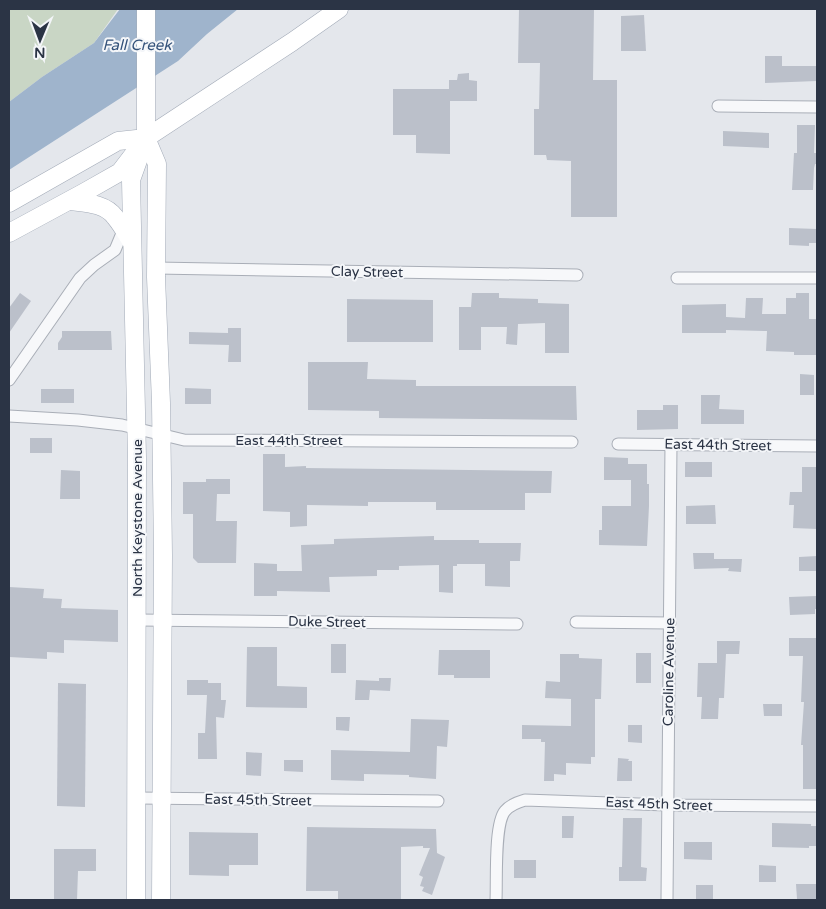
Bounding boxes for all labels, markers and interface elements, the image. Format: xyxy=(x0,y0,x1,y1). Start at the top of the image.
north arrow xyxy=(15,15,65,65)
water label: Fall Creek xyxy=(103,36,173,54)
text: N xyxy=(34,44,46,61)
street label: Clay Street xyxy=(331,263,404,281)
street label: East 44th Street xyxy=(235,432,343,449)
street label: East 44th Street xyxy=(664,436,773,454)
street label: North Keystone Avenue xyxy=(129,439,146,597)
street label: Duke Street xyxy=(288,613,367,631)
street label: Caroline Avenue xyxy=(660,618,678,726)
street label: East 45th Street xyxy=(204,791,313,809)
street label: East 45th Street xyxy=(605,794,714,814)

